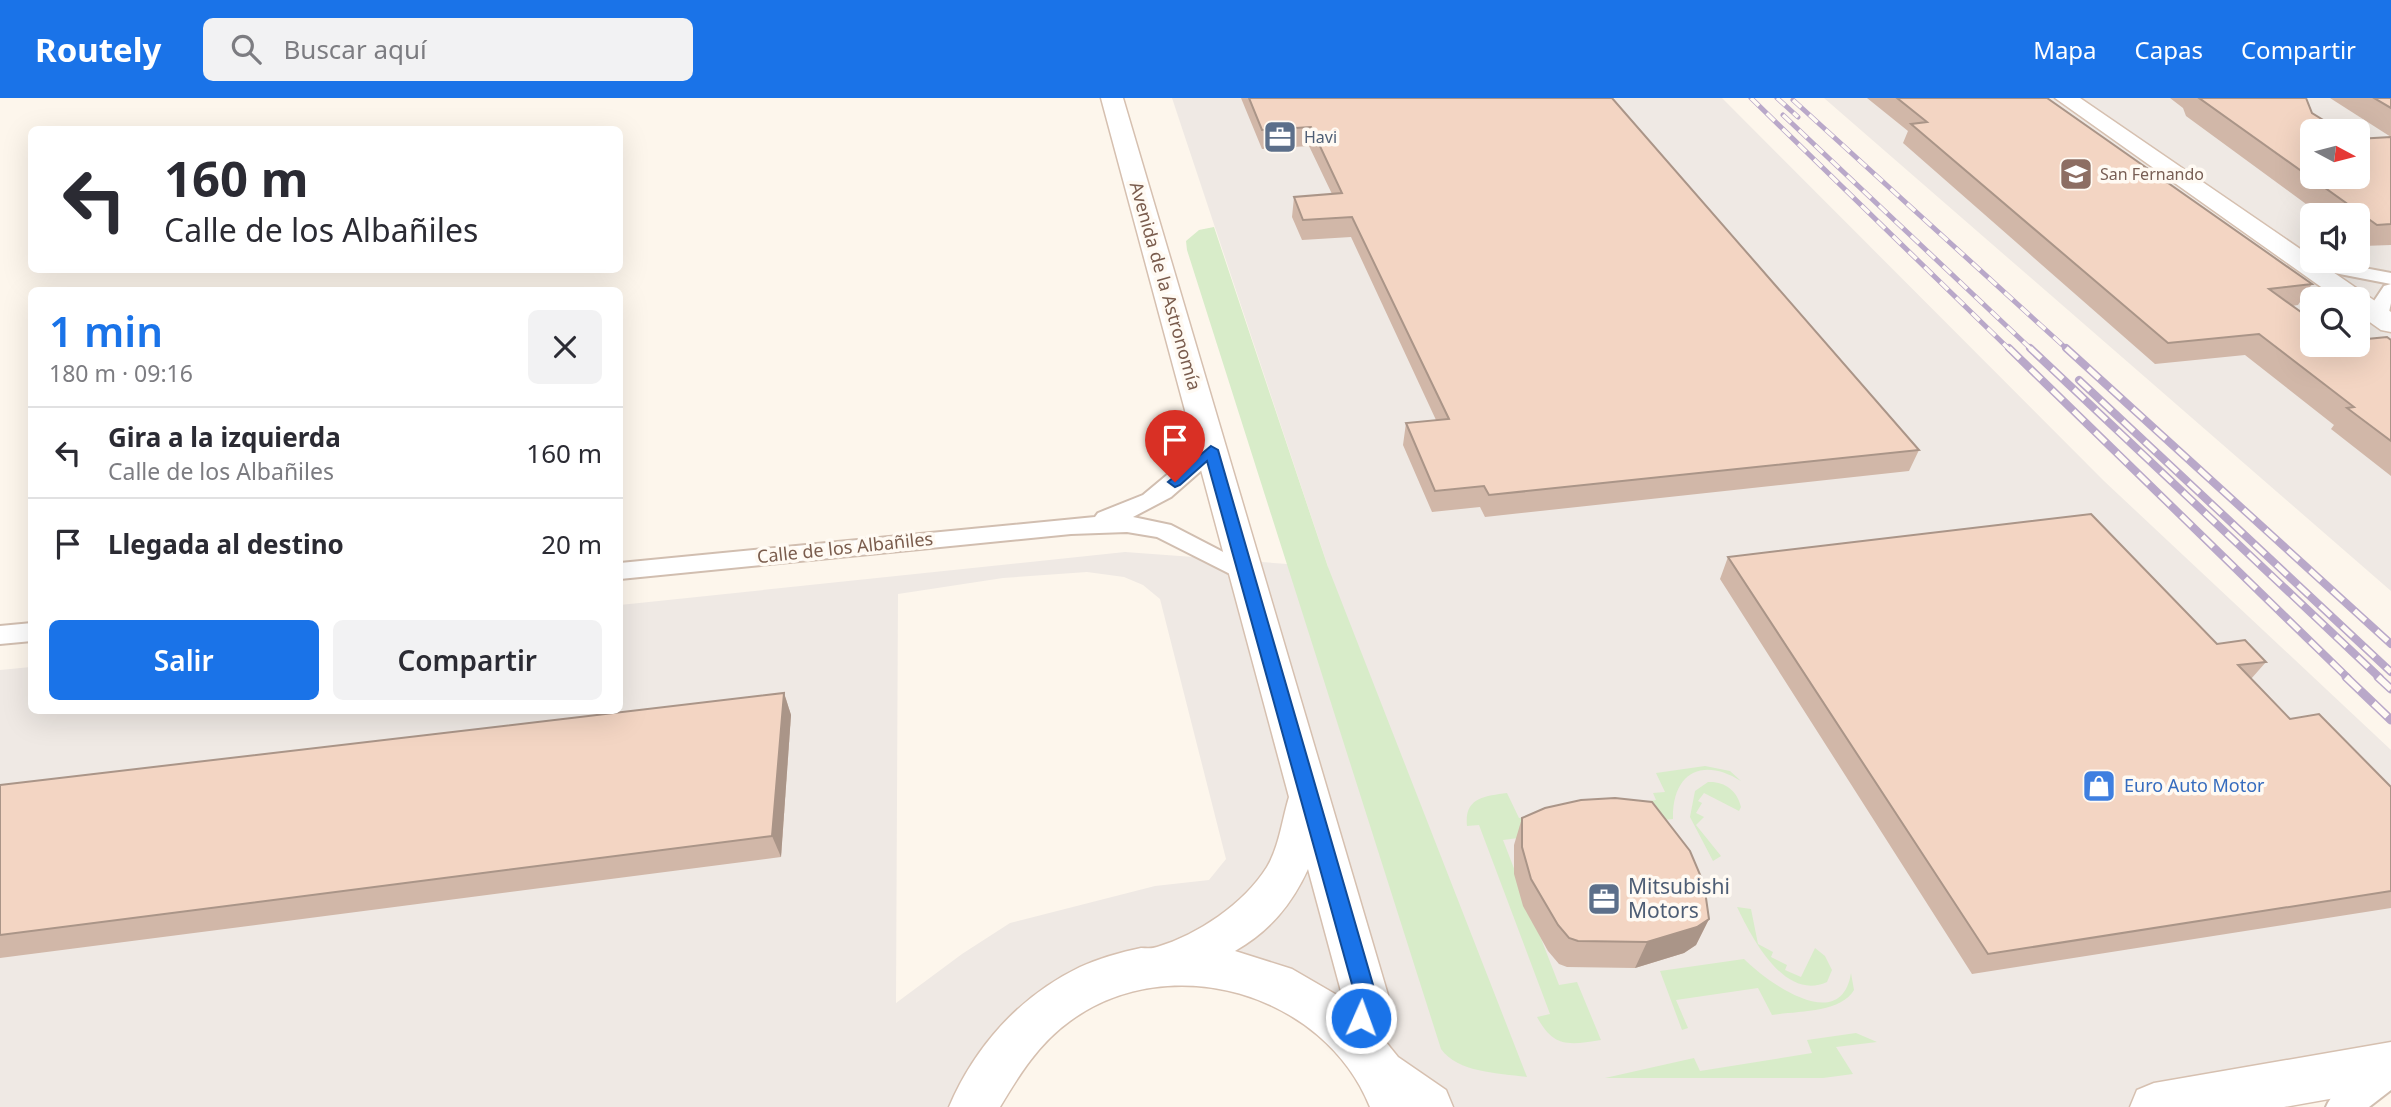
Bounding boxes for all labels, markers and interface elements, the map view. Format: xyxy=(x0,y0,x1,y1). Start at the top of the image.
search box xyxy=(203,18,693,81)
text: Routely xyxy=(35,27,161,72)
icon: search xyxy=(227,30,265,68)
text: Buscar aquí xyxy=(283,31,427,67)
text: Mapa xyxy=(2033,33,2097,66)
text: Capas xyxy=(2135,33,2203,66)
text: Compartir xyxy=(2241,33,2356,66)
office icon: Havi xyxy=(1261,118,1299,156)
north arrow xyxy=(2300,119,2370,189)
map controls xyxy=(2300,119,2370,357)
place label: Havi xyxy=(1304,126,1337,148)
text: 160 m xyxy=(164,145,309,211)
icon: left xyxy=(49,154,140,245)
school or university icon: San Fernando xyxy=(2057,155,2095,193)
place label: San Fernando xyxy=(2100,163,2204,185)
street label: Avenida de la Astronomía xyxy=(1125,179,1207,393)
button: sound xyxy=(2300,203,2370,273)
text: Calle de los Albañiles xyxy=(164,208,478,251)
button: search xyxy=(2300,287,2370,357)
text: 1 min xyxy=(49,302,163,359)
button: close xyxy=(528,310,602,384)
text: 180 m · 09:16 xyxy=(49,357,193,389)
pin xyxy=(1145,410,1205,482)
text: Gira a la izquierda xyxy=(108,419,341,455)
icon: arrive xyxy=(1156,421,1194,459)
icon: left xyxy=(49,434,87,472)
text: 160 m xyxy=(526,435,602,471)
text: Calle de los Albañiles xyxy=(108,455,334,487)
icon: arrive xyxy=(49,525,87,563)
text: Llegada al destino xyxy=(108,526,344,562)
text: 20 m xyxy=(541,526,602,562)
street label: Calle de los Albañiles xyxy=(756,526,934,568)
button: Salir xyxy=(49,620,319,700)
button: Compartir xyxy=(333,620,602,700)
shop icon: Euro Auto Motor xyxy=(2080,767,2118,805)
place label: Euro Auto Motor xyxy=(2124,773,2265,797)
place label: Mitsubishi Motors xyxy=(1628,872,1730,924)
office icon: Mitsubishi Motors xyxy=(1585,880,1623,918)
position arrow xyxy=(1324,981,1398,1055)

